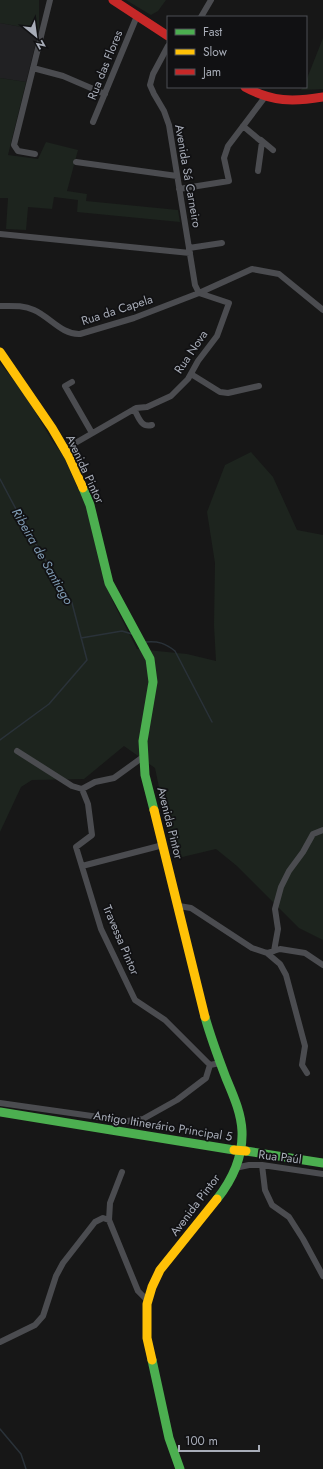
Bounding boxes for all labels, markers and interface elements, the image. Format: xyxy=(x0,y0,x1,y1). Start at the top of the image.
north arrow xyxy=(16,16,56,56)
legend xyxy=(167,16,307,88)
text: Fast xyxy=(203,23,222,41)
street label: Rua das Flores xyxy=(83,27,127,103)
text: N xyxy=(33,36,49,54)
text: Slow xyxy=(203,43,228,61)
text: Jam xyxy=(201,63,221,81)
street label: Avenida Sá Carneiro xyxy=(170,123,206,229)
street label: Rua da Capela xyxy=(79,290,155,330)
street label: Rua Nova xyxy=(170,326,212,377)
street label: Avenida Pintor xyxy=(61,432,109,507)
water label: Ribeira de Santiago xyxy=(7,504,78,608)
street label: Avenida Pintor xyxy=(152,785,188,862)
street label: Travessa Pintor xyxy=(98,902,144,979)
street label: Antigo Itinerário Principal 5 xyxy=(92,1106,234,1146)
street label: Rua Paúl xyxy=(257,1145,303,1169)
street label: Avenida Pintor xyxy=(166,1169,225,1240)
scale bar xyxy=(179,1427,259,1453)
text: 100 m xyxy=(185,1432,218,1450)

